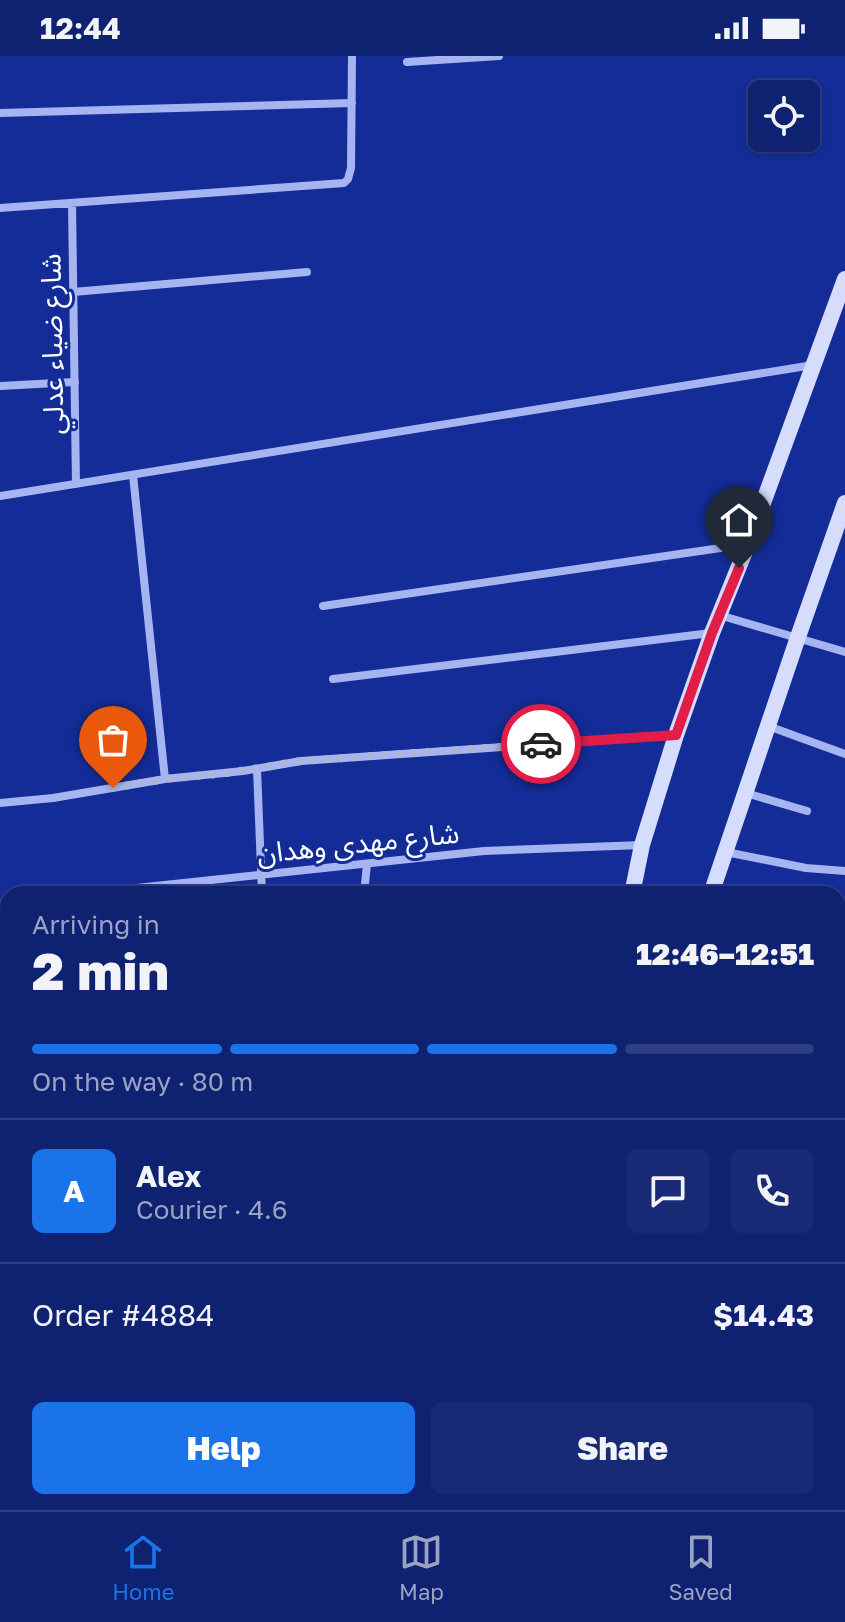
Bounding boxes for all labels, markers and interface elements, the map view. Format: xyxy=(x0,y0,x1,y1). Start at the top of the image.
text: 12:44 xyxy=(40,10,121,46)
map controls xyxy=(748,80,820,152)
button: locate xyxy=(748,80,820,152)
street label: شارع ضياء عدلي xyxy=(33,253,75,435)
pin xyxy=(705,486,773,568)
icon: home xyxy=(717,498,761,542)
courier xyxy=(501,704,581,784)
pin xyxy=(79,706,147,788)
icon: bag xyxy=(91,718,135,762)
icon: car xyxy=(519,722,563,766)
street label: شارع مهدى وهدان xyxy=(255,815,461,874)
text: Arriving in xyxy=(32,909,160,940)
text: 12:46–12:51 xyxy=(636,936,814,972)
text: 2 min xyxy=(32,939,169,1001)
text: On the way · 80 m xyxy=(32,1066,253,1097)
button: chat xyxy=(626,1149,710,1233)
button: phone xyxy=(730,1149,814,1233)
text: Alex xyxy=(136,1158,201,1194)
text: A xyxy=(63,1173,85,1209)
text: Courier · 4.6 xyxy=(136,1194,288,1225)
text: Order #4884 xyxy=(32,1297,214,1333)
text: $14.43 xyxy=(713,1297,814,1333)
button: Help xyxy=(32,1402,415,1494)
button: Share xyxy=(431,1402,814,1494)
tab: Home xyxy=(112,1530,174,1605)
tab: Map xyxy=(399,1530,444,1605)
tab: Saved xyxy=(668,1530,733,1605)

